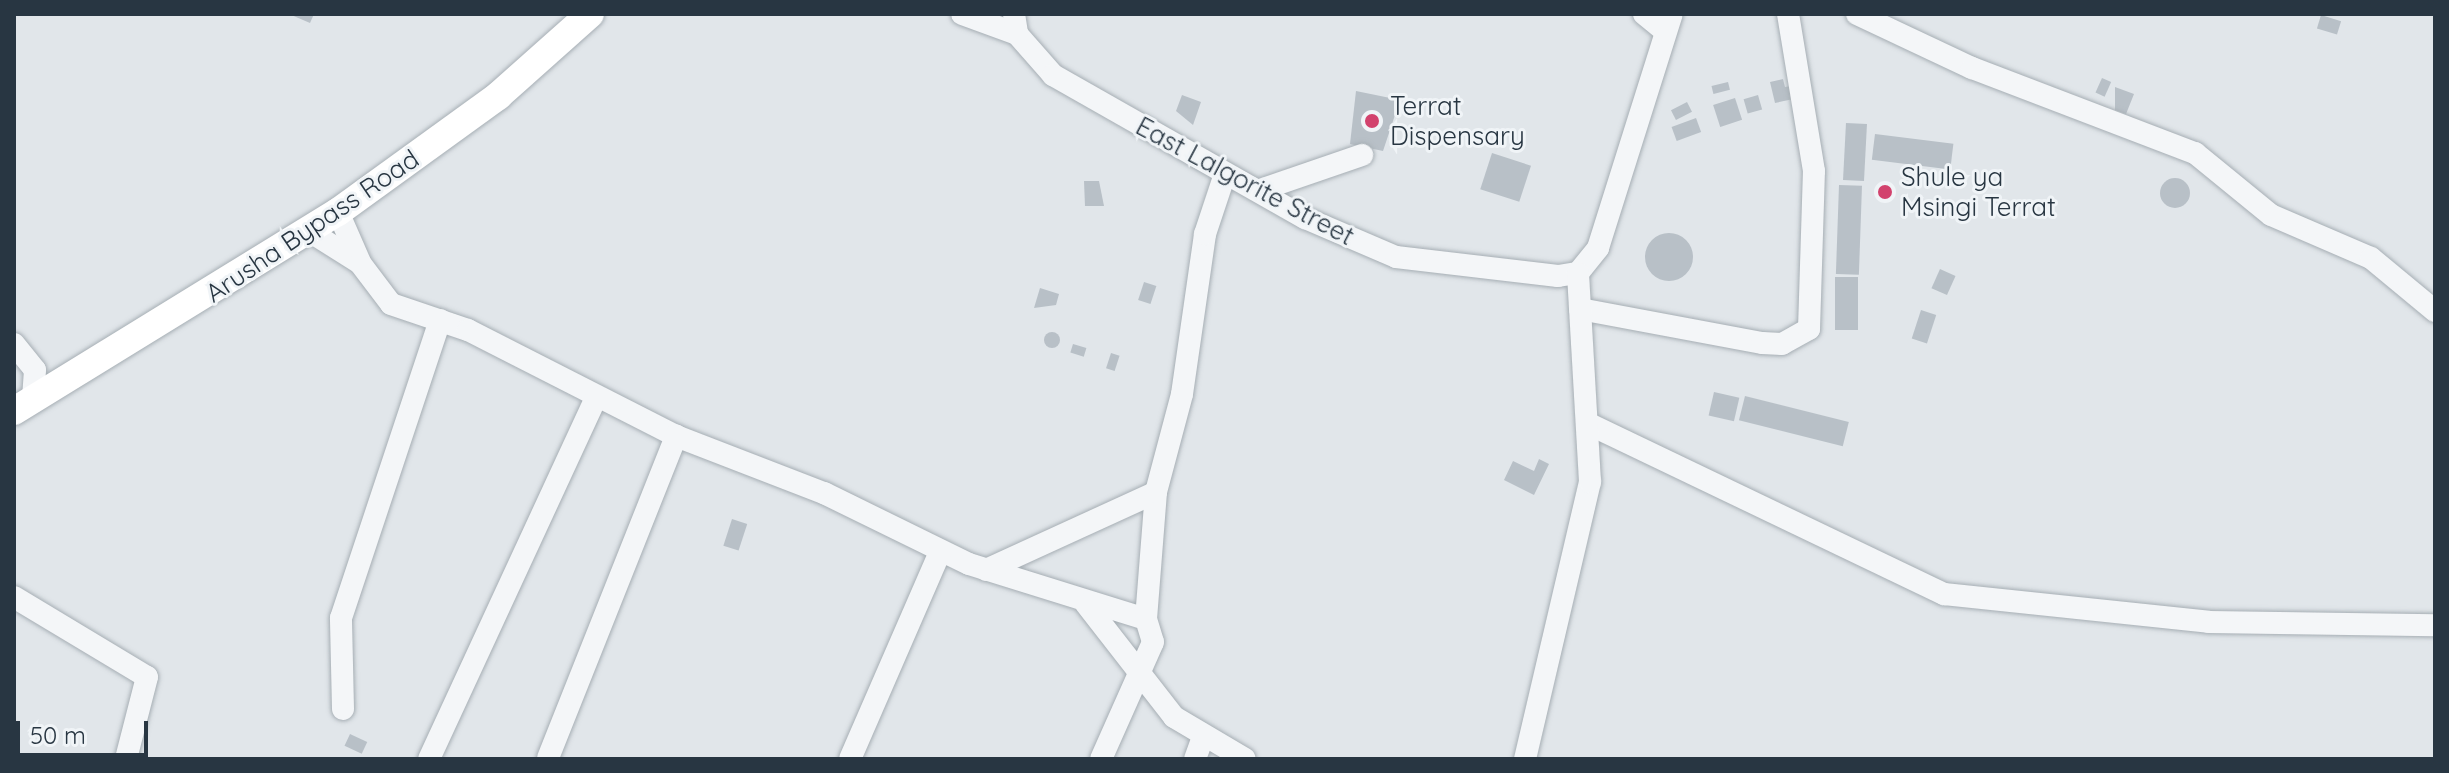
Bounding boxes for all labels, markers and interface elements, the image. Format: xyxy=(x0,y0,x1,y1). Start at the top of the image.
place label: Terrat Dispensary xyxy=(1390,90,1525,152)
street label: East Lalgorite Street xyxy=(1131,110,1359,252)
marker: Terrat Dispensary xyxy=(1361,110,1383,132)
street label: Arusha Bypass Road xyxy=(199,143,425,309)
place label: Shule ya Msingi Terrat xyxy=(1901,161,2056,222)
marker: Shule ya Msingi Terrat xyxy=(1876,183,1894,201)
scale bar xyxy=(20,705,152,755)
text: 50 m xyxy=(30,720,86,750)

